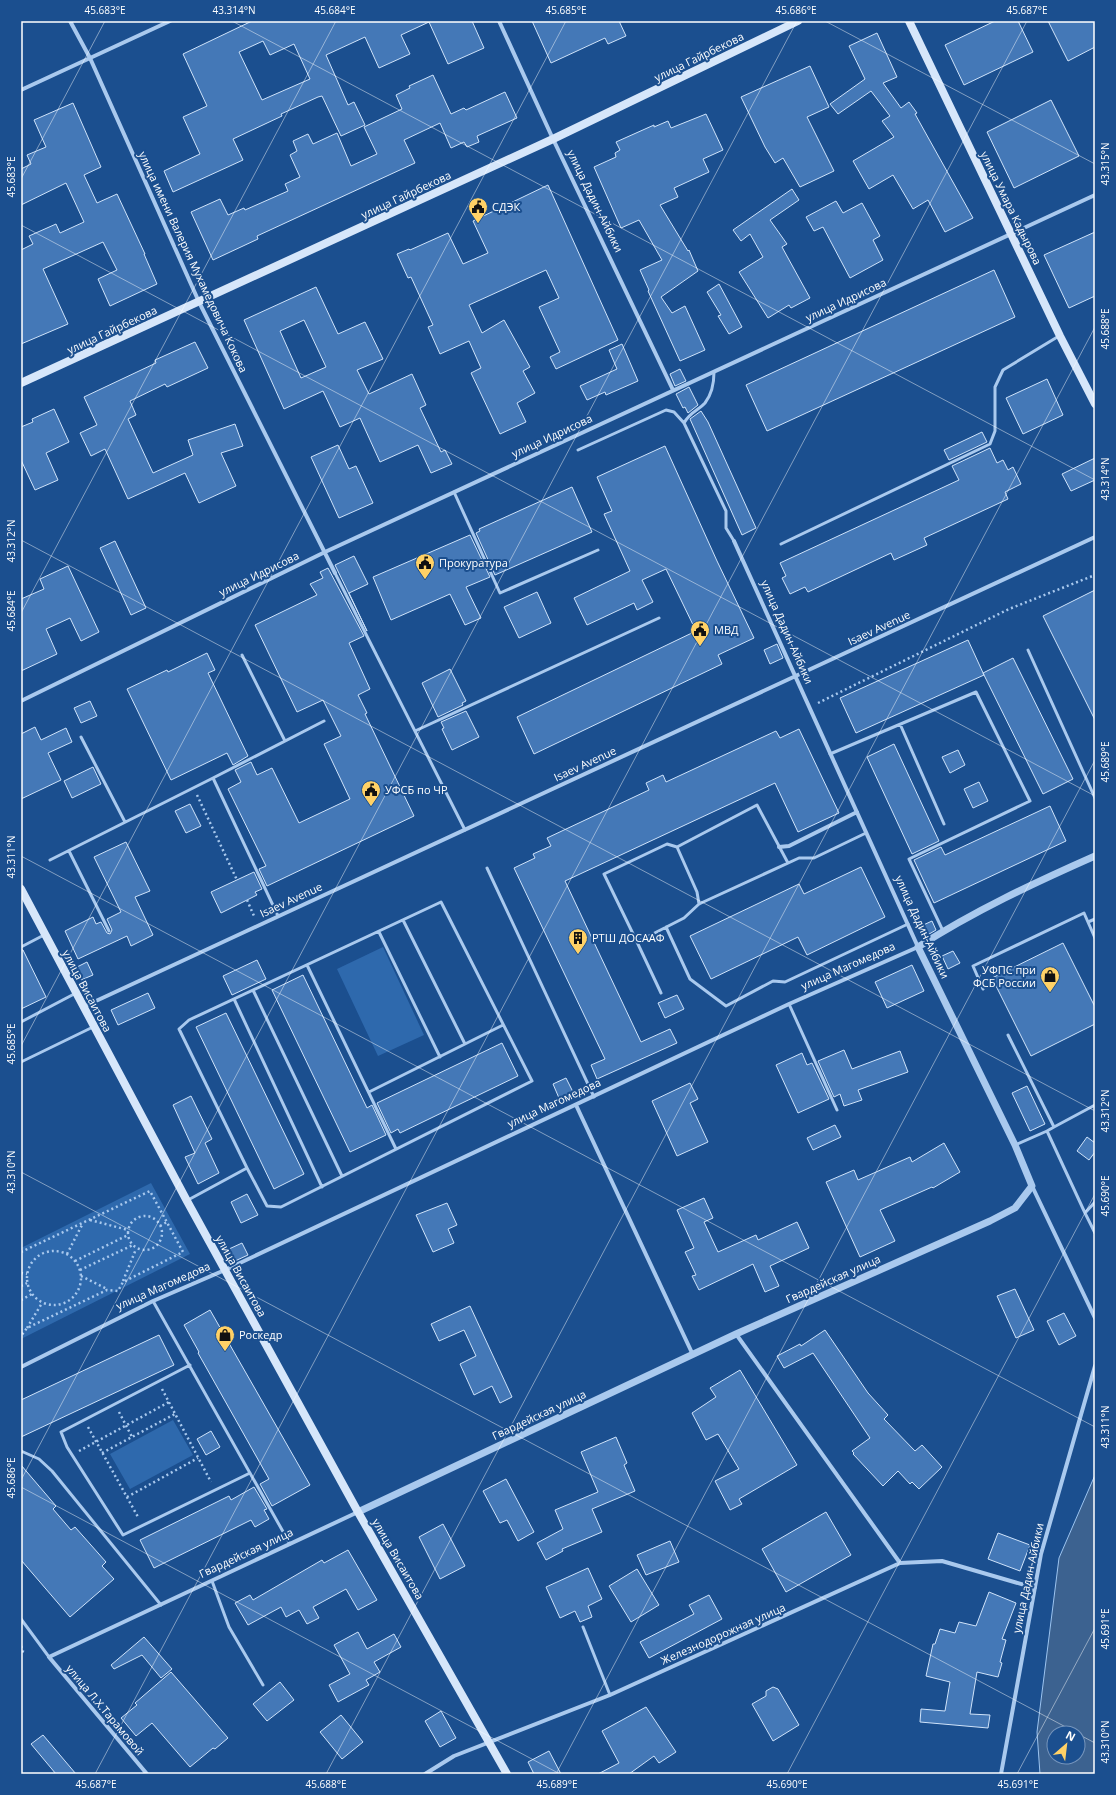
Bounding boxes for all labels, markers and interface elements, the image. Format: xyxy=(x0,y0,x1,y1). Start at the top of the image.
text: 45.683°E xyxy=(84,3,126,17)
text: 43.314°N xyxy=(212,3,256,17)
text: 45.684°E xyxy=(314,3,356,17)
text: 45.685°E xyxy=(545,3,587,17)
text: 45.686°E xyxy=(775,3,817,17)
text: 45.687°E xyxy=(1006,3,1048,17)
street label: улица Гайрбекова xyxy=(652,28,746,85)
text: 43.315°N xyxy=(1098,142,1112,186)
street label: улица Дадин-Айбики xyxy=(564,147,627,255)
street label: улица Умара Кадырова xyxy=(977,148,1046,267)
street label: улица имени Валерия Мухамедовича Кокова xyxy=(135,149,252,375)
text: 45.683°E xyxy=(4,156,18,198)
street label: улица Гайрбекова xyxy=(358,167,453,222)
public building icon: СДЭК xyxy=(467,196,489,224)
place label: СДЭК xyxy=(492,199,520,214)
street label: улица Идрисова xyxy=(803,274,889,325)
street label: улица Гайрбекова xyxy=(64,302,159,357)
text: 45.688°E xyxy=(1098,308,1112,350)
street label: улица Идрисова xyxy=(509,410,595,461)
text: 43.314°N xyxy=(1098,457,1112,501)
text: 43.312°N xyxy=(4,519,18,563)
street label: улица Идрисова xyxy=(216,548,301,599)
public building icon: Прокуратура xyxy=(414,552,436,580)
place label: Прокуратура xyxy=(439,555,508,570)
street label: улица Дадин-Айбики xyxy=(758,577,817,686)
text: 45.684°E xyxy=(4,590,18,632)
street label: Isaev Avenue xyxy=(845,607,912,649)
public building icon: МВД xyxy=(689,619,711,647)
place label: МВД xyxy=(714,622,739,637)
text: 45.689°E xyxy=(1098,741,1112,783)
street label: Isaev Avenue xyxy=(551,743,618,785)
public building icon: УФСБ по ЧР xyxy=(360,779,382,807)
place label: УФСБ по ЧР xyxy=(385,782,448,797)
text: 43.311°N xyxy=(4,835,18,879)
street label: улица Дадин-Айбики xyxy=(892,873,953,981)
street label: Isaev Avenue xyxy=(257,879,324,921)
building icon: РТШ ДОСААФ xyxy=(567,927,589,955)
place label: РТШ ДОСААФ xyxy=(592,930,665,945)
street label: улица Магомедова xyxy=(798,938,897,993)
street label: улица Висаитова xyxy=(59,947,116,1035)
place label: УФПС при ФСБ России xyxy=(973,962,1036,990)
shop icon: УФПС при ФСБ России xyxy=(1039,965,1061,993)
text: 45.685°E xyxy=(4,1023,18,1065)
street label: улица Магомедова xyxy=(505,1074,603,1131)
text: 43.312°N xyxy=(1098,1089,1112,1133)
text: 43.310°N xyxy=(4,1150,18,1194)
text: 45.690°E xyxy=(1098,1175,1112,1217)
street label: улица Висаитова xyxy=(213,1232,270,1319)
street label: Гвардейская улица xyxy=(783,1251,883,1306)
street label: улица Магомедова xyxy=(113,1258,212,1313)
shop icon: Роскедр xyxy=(214,1324,236,1352)
place label: Роскедр xyxy=(239,1327,283,1342)
street label: Гвардейская улица xyxy=(489,1386,588,1443)
text: 43.311°N xyxy=(1098,1405,1112,1449)
text: 45.686°E xyxy=(4,1457,18,1499)
street label: улица Висаитова xyxy=(369,1515,428,1602)
street label: улица Дадин-Айбики xyxy=(1009,1521,1047,1634)
street label: Гвардейская улица xyxy=(196,1524,295,1581)
street label: Железнодорожная улица xyxy=(658,1599,788,1668)
text: 45.691°E xyxy=(1098,1608,1112,1650)
street label: улица Л.Х.Тарамовой xyxy=(63,1661,148,1758)
text: 43.310°N xyxy=(1098,1720,1112,1764)
north arrow xyxy=(1046,1725,1086,1765)
text: N xyxy=(1063,1727,1078,1744)
text: 45.687°E xyxy=(75,1777,117,1791)
text: 45.688°E xyxy=(305,1777,347,1791)
text: 45.689°E xyxy=(536,1777,578,1791)
text: 45.690°E xyxy=(766,1777,808,1791)
text: 45.691°E xyxy=(997,1777,1039,1791)

